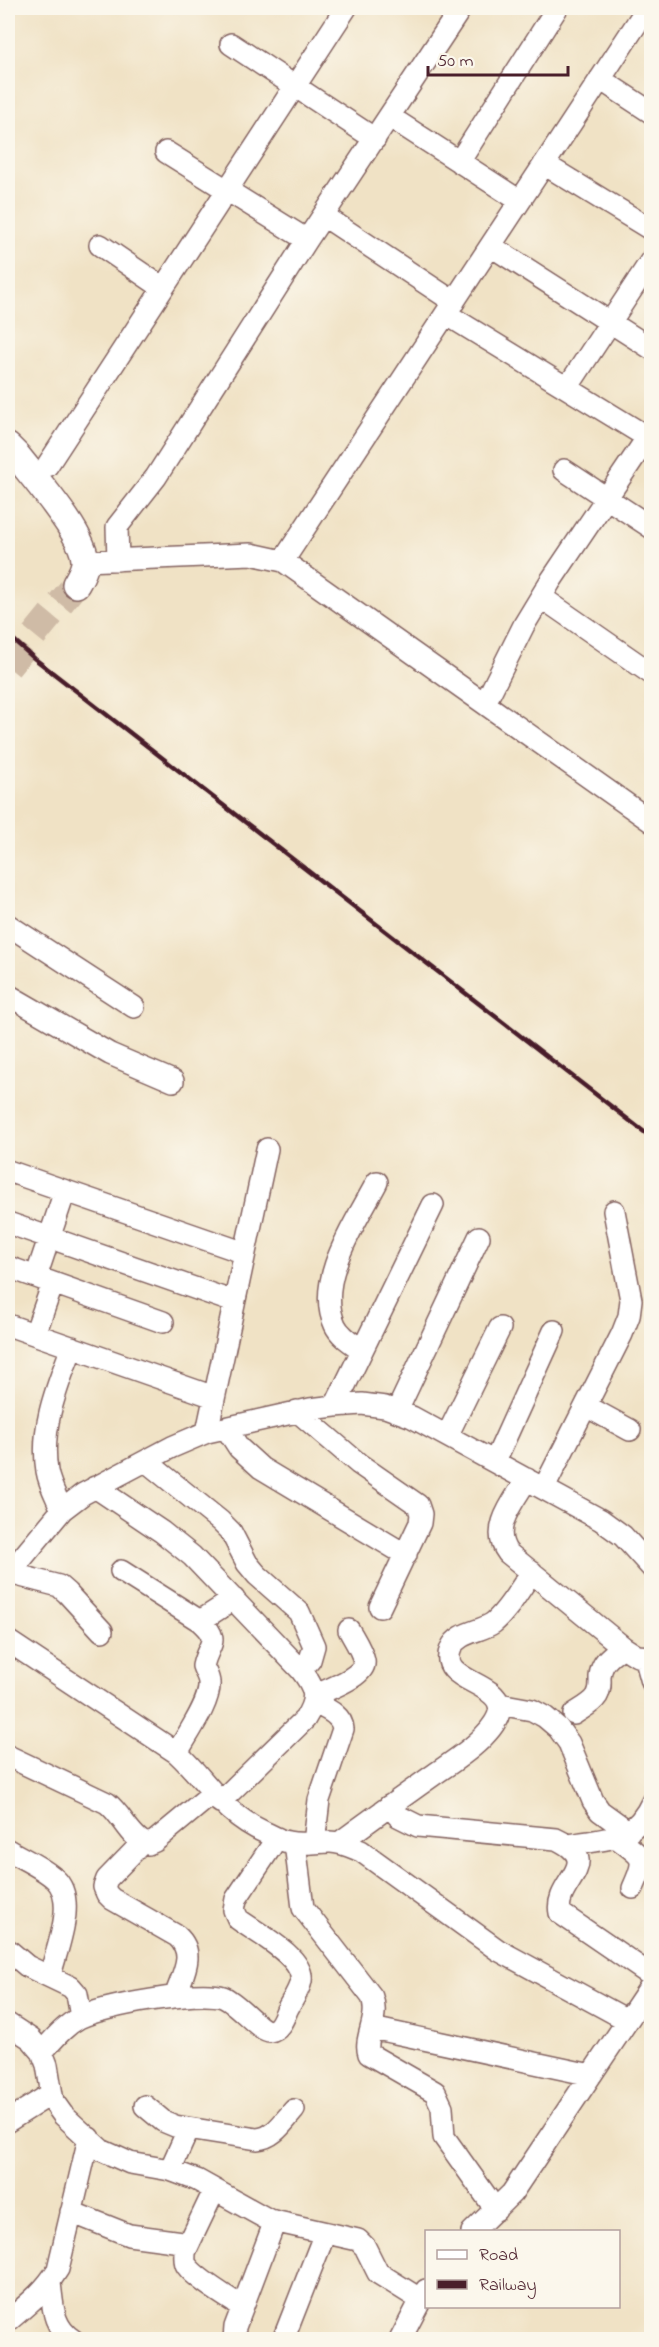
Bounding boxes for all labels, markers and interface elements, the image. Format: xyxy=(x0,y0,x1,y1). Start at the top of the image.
scale bar xyxy=(428,39,568,77)
text: 50 m xyxy=(437,49,474,75)
legend xyxy=(425,2230,620,2308)
text: Road xyxy=(479,2243,518,2269)
text: Railway xyxy=(479,2273,536,2299)

